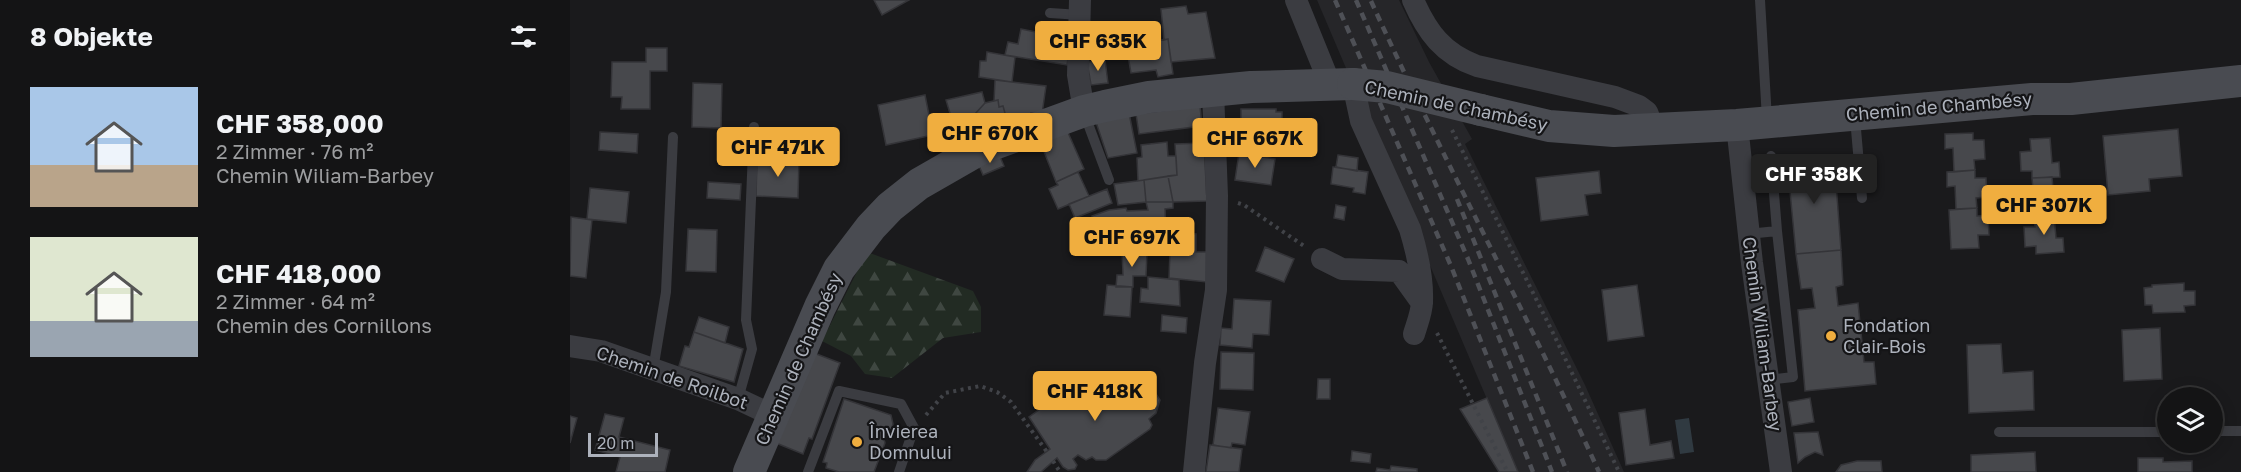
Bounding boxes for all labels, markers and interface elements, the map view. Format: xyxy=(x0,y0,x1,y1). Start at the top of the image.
icon: filters xyxy=(507,20,540,53)
text: 8 Objekte xyxy=(30,21,153,52)
pin: CHF 635K xyxy=(1036,21,1160,72)
text: CHF 635K xyxy=(1049,28,1147,52)
street label: Chemin de Chambésy xyxy=(1363,75,1550,135)
street label: Chemin de Chambésy xyxy=(1845,87,2033,125)
text: CHF 358,000 xyxy=(216,108,384,139)
icon: home xyxy=(78,111,150,183)
pin: CHF 670K xyxy=(928,113,1052,164)
pin: CHF 667K xyxy=(1193,118,1317,169)
text: CHF 670K xyxy=(941,120,1039,144)
text: CHF 667K xyxy=(1206,125,1304,149)
pin: CHF 471K xyxy=(716,127,840,178)
text: CHF 471K xyxy=(731,134,825,158)
text: 2 Zimmer · 76 m² xyxy=(216,139,373,163)
pin: CHF 358K xyxy=(1752,154,1876,205)
text: CHF 358K xyxy=(1765,161,1863,185)
text: Chemin Wiliam-Barbey xyxy=(216,163,434,187)
pin: CHF 307K xyxy=(1982,185,2106,236)
text: CHF 307K xyxy=(1996,192,2092,216)
pin: CHF 697K xyxy=(1070,217,1194,268)
text: CHF 697K xyxy=(1083,224,1181,248)
street label: Chemin Wiliam-Barbey xyxy=(1738,235,1788,433)
text: CHF 418,000 xyxy=(216,258,382,289)
icon: home xyxy=(78,261,150,333)
street label: Chemin de Chambésy xyxy=(750,269,846,448)
text: 2 Zimmer · 64 m² xyxy=(216,289,375,313)
text: Chemin des Cornillons xyxy=(216,313,432,337)
place label: Fondation Clair-Bois xyxy=(1843,314,1930,357)
marker: Fondation Clair-Bois xyxy=(1824,329,1838,343)
street label: Chemin de Roilbot xyxy=(594,341,751,413)
pin: CHF 418K xyxy=(1033,371,1157,422)
text: CHF 418K xyxy=(1047,378,1143,402)
map controls xyxy=(2157,387,2223,453)
button: layers xyxy=(2157,387,2223,453)
place label: Învierea Domnului xyxy=(868,420,952,463)
scale bar xyxy=(588,430,658,458)
text: 20 m xyxy=(597,433,634,453)
marker: Învierea Domnului xyxy=(850,435,864,449)

